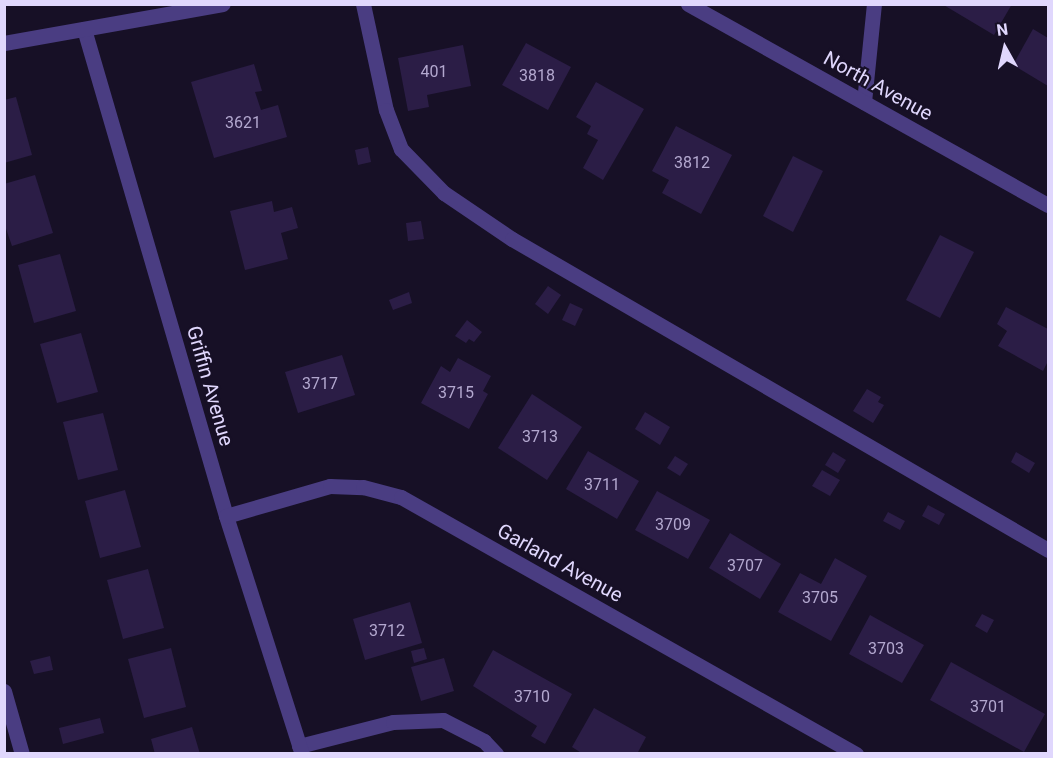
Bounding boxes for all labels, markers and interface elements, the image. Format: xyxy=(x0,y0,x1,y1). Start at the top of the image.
north arrow xyxy=(975,18,1035,78)
text: N xyxy=(996,19,1009,40)
street label: North Avenue xyxy=(819,46,937,126)
house number: 401 xyxy=(421,62,447,82)
house number: 3818 xyxy=(519,66,555,86)
house number: 3621 xyxy=(225,113,261,133)
house number: 3812 xyxy=(674,153,710,173)
street label: Griffin Avenue xyxy=(181,323,239,449)
house number: 3717 xyxy=(302,374,338,394)
house number: 3715 xyxy=(438,383,474,403)
house number: 3713 xyxy=(522,427,558,447)
house number: 3711 xyxy=(584,475,620,495)
house number: 3709 xyxy=(655,515,691,535)
street label: Garland Avenue xyxy=(493,519,627,607)
house number: 3707 xyxy=(727,556,763,576)
house number: 3705 xyxy=(802,588,838,608)
house number: 3712 xyxy=(369,621,405,641)
house number: 3703 xyxy=(868,639,904,659)
house number: 3710 xyxy=(514,687,550,707)
house number: 3701 xyxy=(970,697,1006,717)

